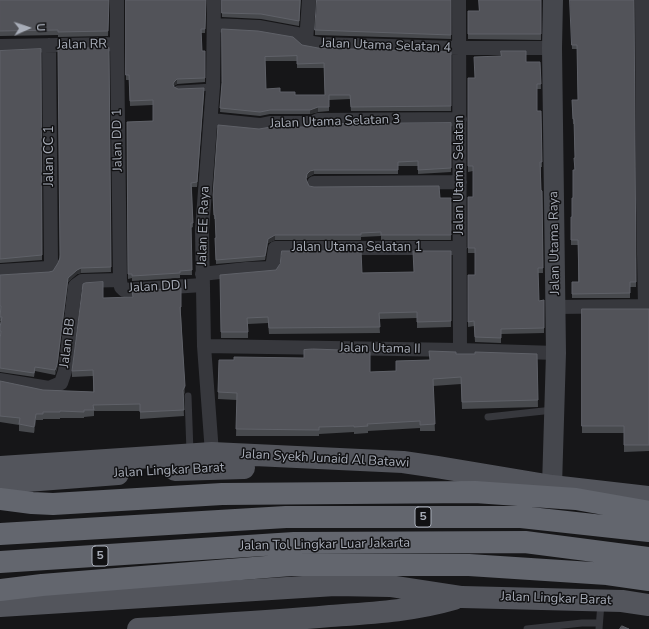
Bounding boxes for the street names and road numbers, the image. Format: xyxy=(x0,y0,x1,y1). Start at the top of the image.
street label: Jalan Utama Selatan 4 xyxy=(321,36,451,56)
street label: Jalan RR xyxy=(57,37,107,53)
street label: Jalan DD 1 xyxy=(110,108,126,172)
street label: Jalan Utama Selatan 3 xyxy=(270,112,400,132)
street label: Jalan Utama Selatan xyxy=(452,115,468,235)
street label: Jalan CC 1 xyxy=(42,126,58,186)
street label: Jalan EE Raya xyxy=(195,186,213,266)
street label: Jalan Utama Raya xyxy=(546,191,564,295)
street label: Jalan Utama Selatan 1 xyxy=(292,240,422,256)
street label: Jalan DD I xyxy=(128,278,188,296)
street label: Jalan BB xyxy=(57,317,79,369)
street label: Jalan Utama II xyxy=(339,340,421,358)
street label: Jalan Syekh Junaid Al Batawi xyxy=(240,447,410,471)
street label: Jalan Lingkar Barat xyxy=(113,460,225,482)
road number: 5 xyxy=(415,507,431,527)
street label: Jalan Tol Lingkar Luar Jakarta xyxy=(240,536,410,554)
road number: 5 xyxy=(92,546,108,566)
street label: Jalan Lingkar Barat xyxy=(500,589,612,609)

